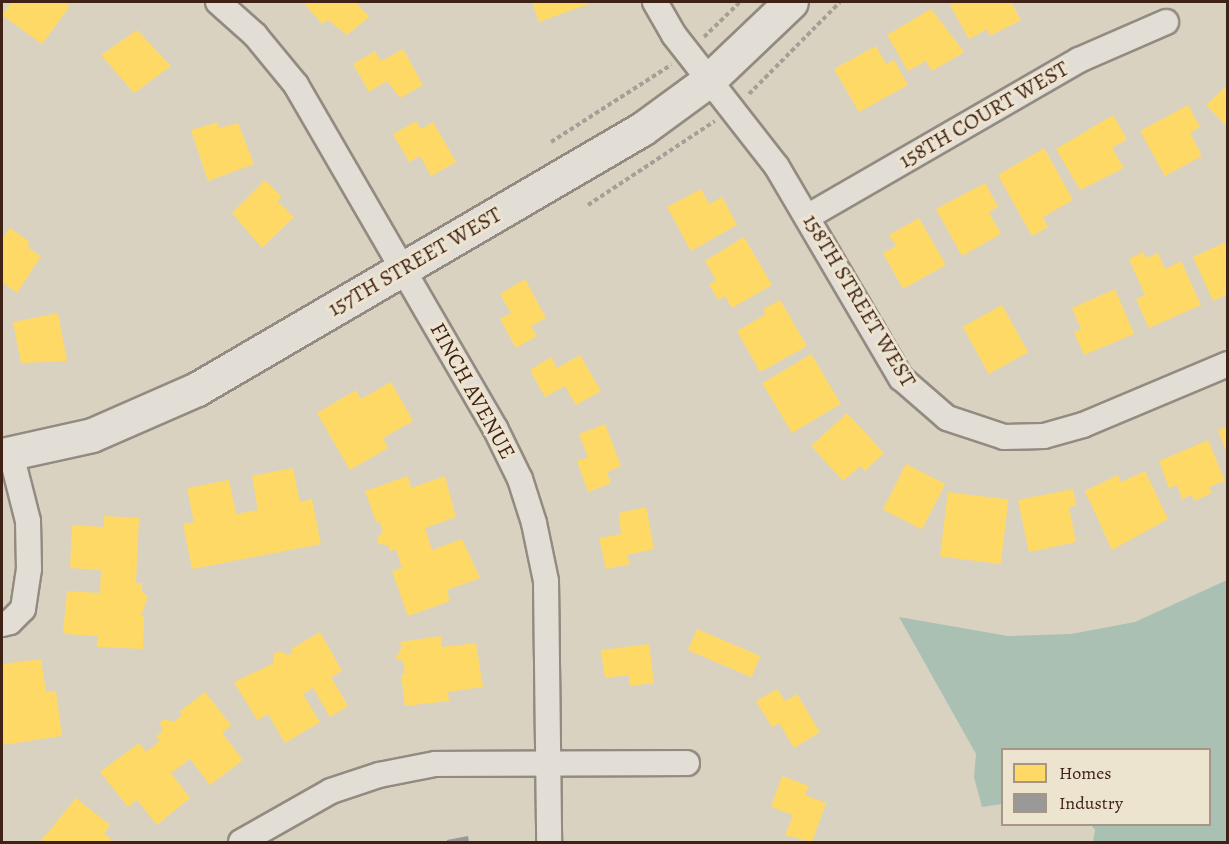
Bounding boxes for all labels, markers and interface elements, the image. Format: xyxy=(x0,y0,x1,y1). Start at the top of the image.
street label: 158TH COURT WEST xyxy=(895,56,1073,174)
street label: 157TH STREET WEST xyxy=(324,202,506,322)
street label: 158TH STREET WEST xyxy=(797,210,921,392)
street label: FINCH AVENUE xyxy=(424,318,520,464)
legend xyxy=(1001,748,1211,826)
text: Homes xyxy=(1059,761,1111,785)
text: Industry xyxy=(1059,791,1123,815)

